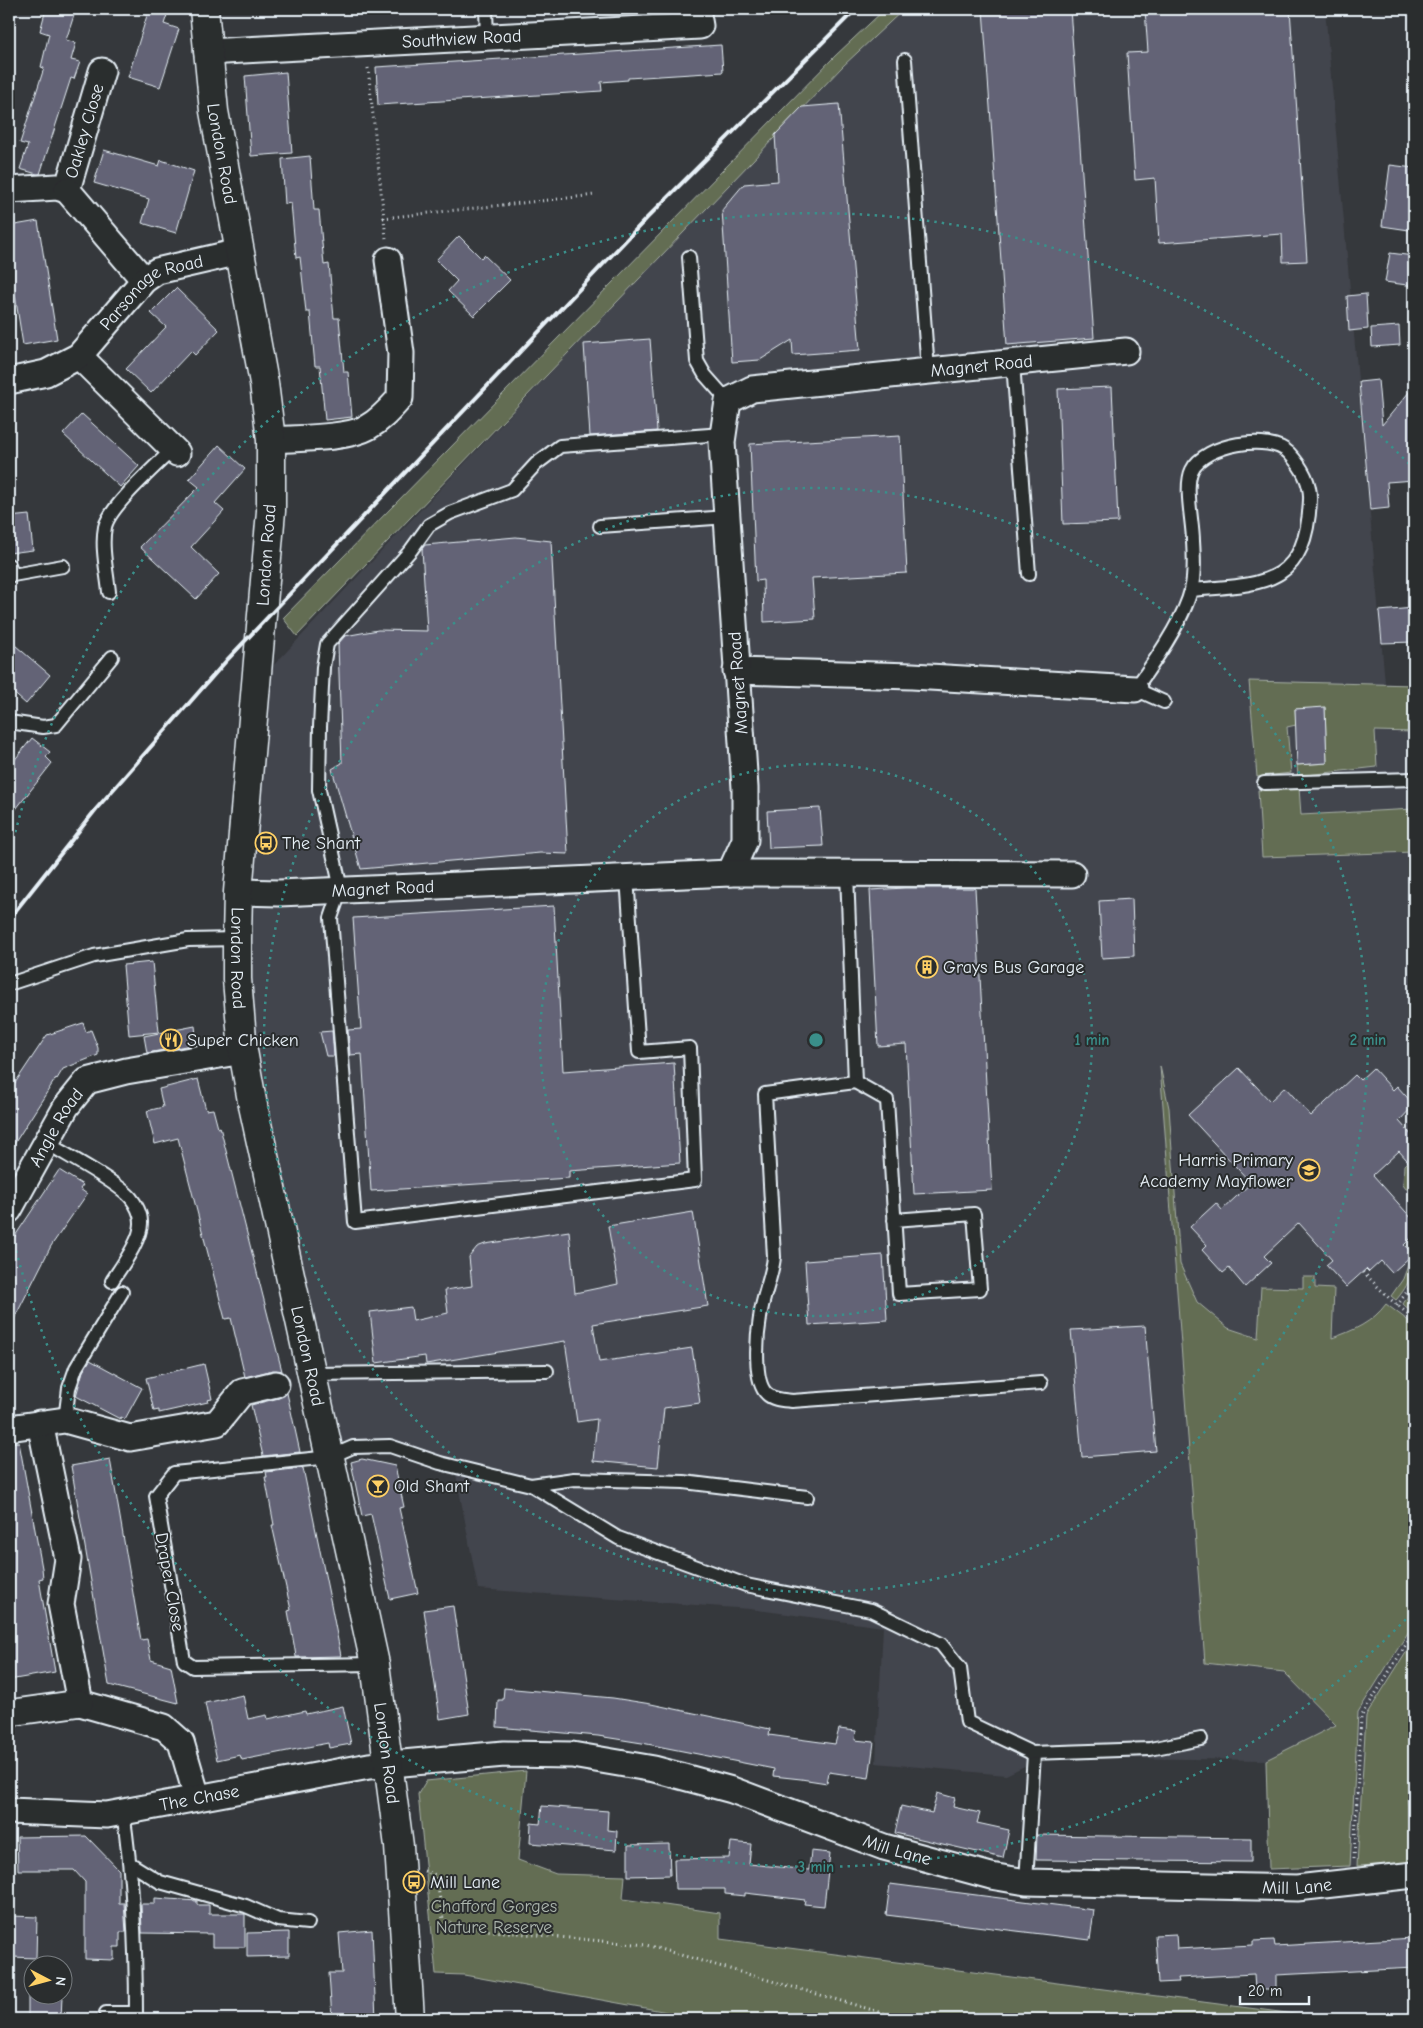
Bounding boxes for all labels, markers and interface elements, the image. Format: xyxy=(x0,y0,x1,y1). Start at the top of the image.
street label: Southview Road xyxy=(401,25,522,53)
street label: Oakley Close xyxy=(61,81,109,181)
street label: London Road xyxy=(202,102,241,206)
street label: Parsonage Road xyxy=(96,251,205,335)
street label: Magnet Road xyxy=(929,351,1034,382)
street label: London Road xyxy=(252,503,281,607)
street label: Magnet Road xyxy=(724,631,753,735)
bus stop icon: The Shant xyxy=(254,831,278,855)
place label: The Shant xyxy=(282,833,361,854)
street label: Magnet Road xyxy=(331,876,435,902)
street label: London Road xyxy=(226,907,249,1010)
building icon: Grays Bus Garage xyxy=(915,955,939,979)
place label: Grays Bus Garage xyxy=(943,957,1084,978)
restaurant icon: Super Chicken xyxy=(159,1028,183,1052)
place label: Super Chicken xyxy=(187,1030,299,1051)
centre of rings xyxy=(807,1031,825,1049)
text: 1 min xyxy=(1075,1031,1109,1049)
text: 2 min xyxy=(1350,1031,1386,1049)
street label: Angle Road xyxy=(25,1084,88,1171)
place label: Harris Primary Academy Mayflower xyxy=(1140,1150,1294,1192)
school or university icon: Harris Primary Academy Mayflower xyxy=(1297,1158,1321,1182)
street label: London Road xyxy=(286,1304,328,1408)
bar icon: Old Shant xyxy=(366,1474,390,1498)
place label: Old Shant xyxy=(394,1476,470,1497)
street label: Draper Close xyxy=(150,1531,189,1633)
street label: London Road xyxy=(369,1701,403,1805)
street label: The Chase xyxy=(158,1780,241,1816)
street label: Mill Lane xyxy=(860,1830,934,1870)
text: 3 min xyxy=(798,1858,834,1876)
bus stop icon: Mill Lane xyxy=(402,1870,426,1894)
place label: Mill Lane xyxy=(430,1872,500,1893)
street label: Mill Lane xyxy=(1262,1874,1333,1899)
park label: Chafford Gorges Nature Reserve xyxy=(431,1896,557,1938)
north arrow xyxy=(22,1956,72,2006)
scale bar xyxy=(1240,1973,1309,2005)
text: N xyxy=(52,1976,69,1987)
text: 20 m xyxy=(1248,1982,1282,2000)

